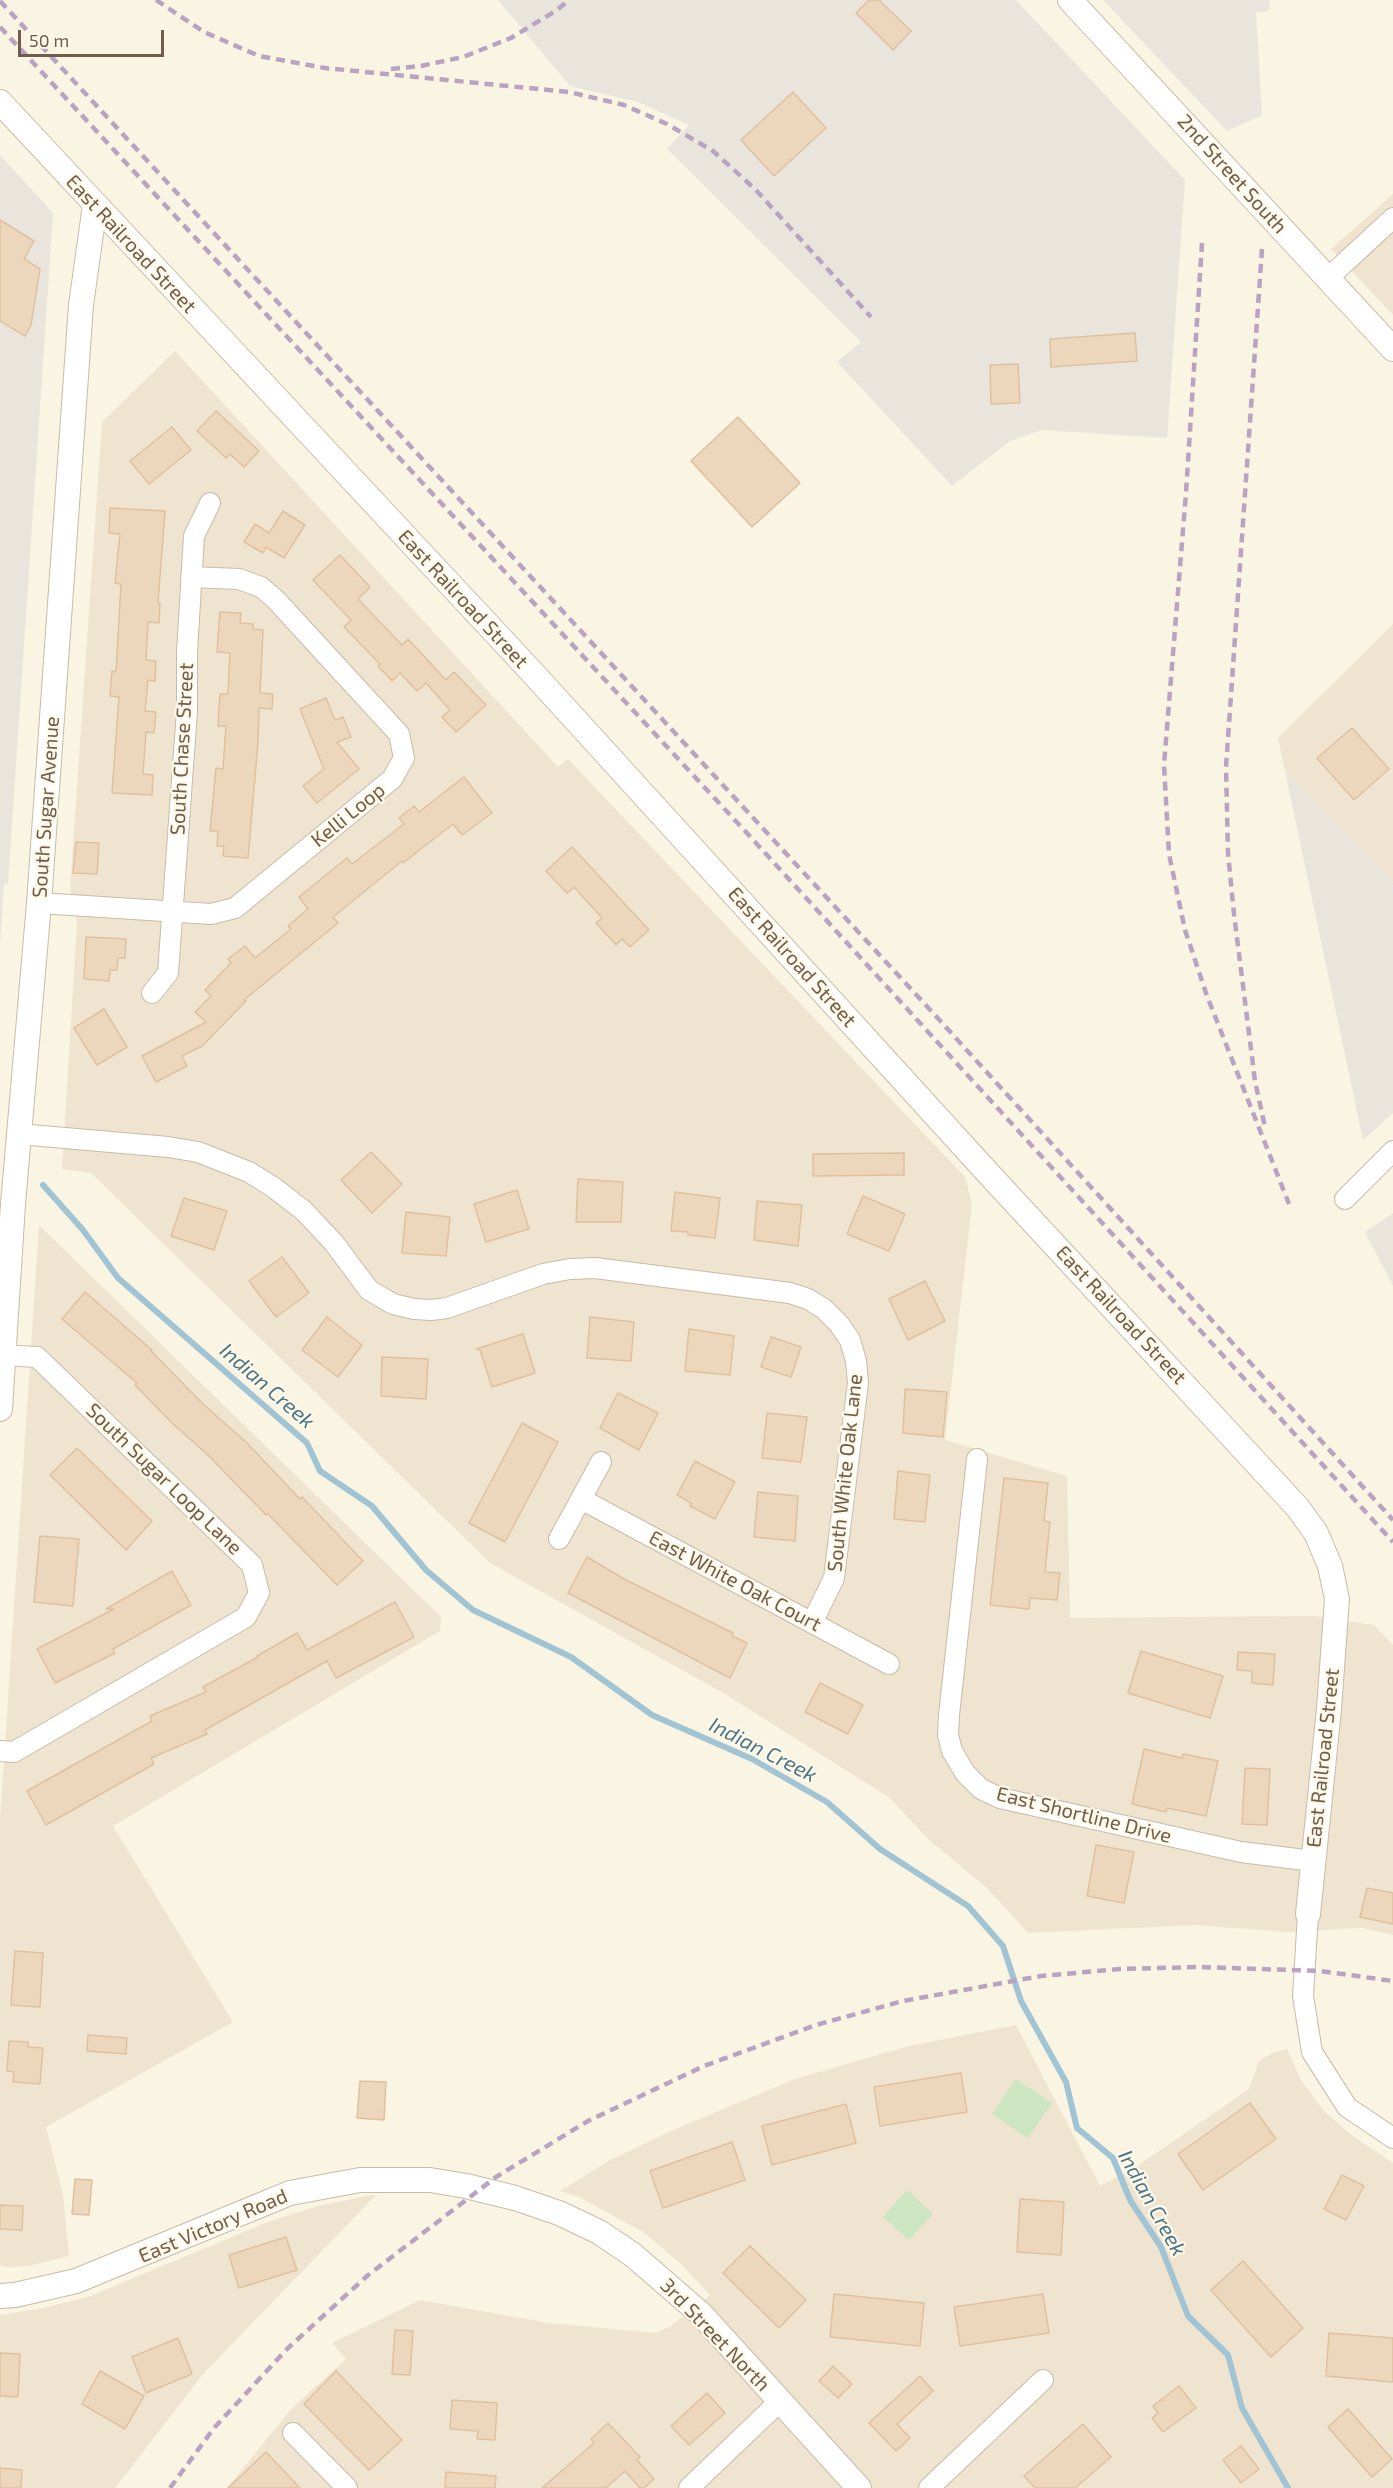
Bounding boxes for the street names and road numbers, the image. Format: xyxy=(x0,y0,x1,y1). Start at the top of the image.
street label: 2nd Street South xyxy=(1172,109,1292,239)
street label: East Railroad Street xyxy=(61,170,201,318)
street label: East Railroad Street xyxy=(393,525,533,673)
street label: South Chase Street xyxy=(165,662,199,836)
street label: South Sugar Avenue xyxy=(28,715,64,899)
street label: Kelli Loop xyxy=(306,778,390,852)
street label: East Railroad Street xyxy=(723,882,861,1032)
street label: East Railroad Street xyxy=(1051,1241,1191,1389)
street label: South White Oak Lane xyxy=(823,1373,867,1573)
street label: South Sugar Loop Lane xyxy=(81,1398,247,1560)
street label: East White Oak Court xyxy=(645,1525,825,1637)
street label: East Railroad Street xyxy=(1302,1667,1344,1849)
street label: East Shortline Drive xyxy=(994,1782,1174,1848)
street label: East Victory Road xyxy=(135,2184,291,2268)
street label: 3rd Street North xyxy=(655,2274,775,2396)

